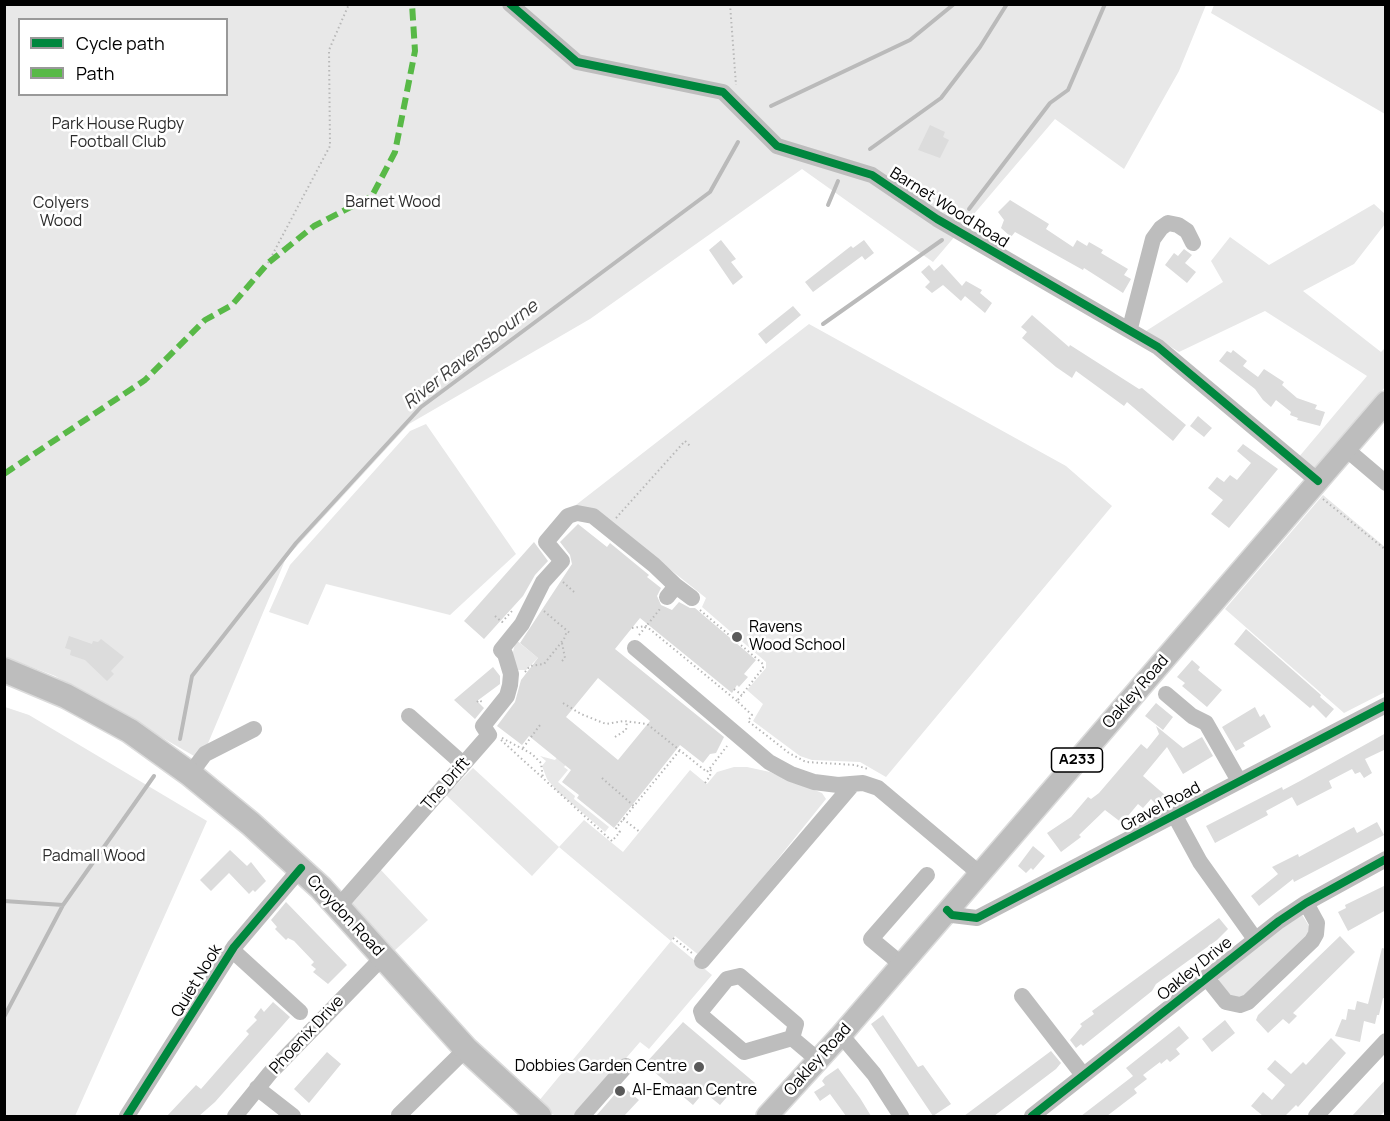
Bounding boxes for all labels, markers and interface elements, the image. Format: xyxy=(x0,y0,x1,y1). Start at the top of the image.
legend xyxy=(18,18,228,96)
text: Cycle path xyxy=(76,31,165,55)
text: Path xyxy=(76,61,114,85)
park label: Park House Rugby Football Club xyxy=(52,115,184,153)
street label: Barnet Wood Road xyxy=(886,164,1012,252)
park label: Barnet Wood xyxy=(345,193,441,213)
park label: Colyers Wood xyxy=(33,194,89,232)
water label: River Ravensbourne xyxy=(399,296,543,414)
place label: Ravens Wood School xyxy=(749,618,846,656)
marker: Ravens Wood School xyxy=(730,630,744,644)
street label: Oakley Road xyxy=(1099,651,1173,733)
road number: A233 xyxy=(1052,748,1102,772)
street label: The Drift xyxy=(418,754,474,814)
street label: Gravel Road xyxy=(1118,778,1204,836)
park label: Padmall Wood xyxy=(42,847,146,867)
street label: Croydon Road xyxy=(303,871,387,961)
street label: Oakley Drive xyxy=(1154,933,1236,1005)
street label: Quiet Nook xyxy=(168,941,226,1021)
street label: Phoenix Drive xyxy=(266,992,348,1078)
street label: Oakley Road xyxy=(780,1020,856,1100)
place label: Dobbies Garden Centre xyxy=(515,1057,687,1077)
marker: Dobbies Garden Centre xyxy=(692,1060,706,1074)
place label: Al-Emaan Centre xyxy=(632,1081,757,1101)
marker: Al-Emaan Centre xyxy=(613,1084,627,1098)

